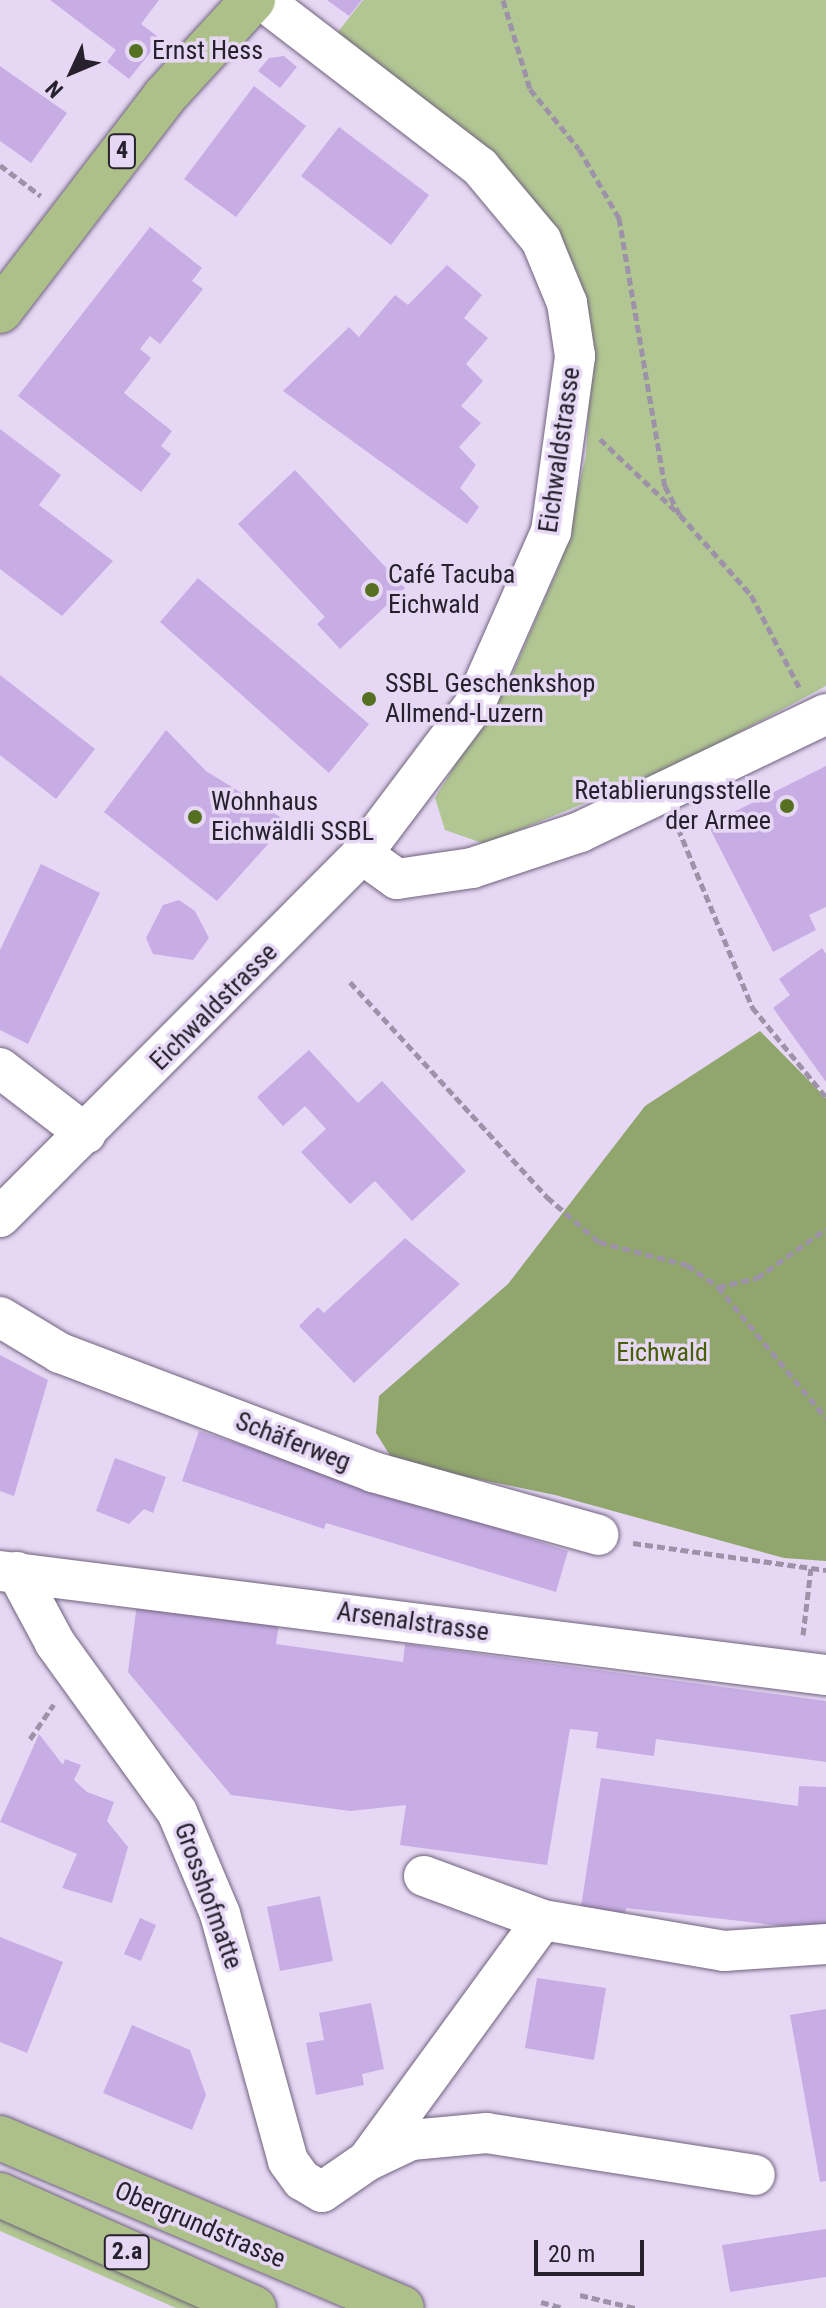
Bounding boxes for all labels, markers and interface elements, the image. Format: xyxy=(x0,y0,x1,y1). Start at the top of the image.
north arrow xyxy=(32,32,112,112)
place label: Ernst Hess xyxy=(152,35,263,67)
marker: Ernst Hess xyxy=(127,42,145,60)
text: N xyxy=(41,75,68,103)
road number: 4 xyxy=(106,131,138,171)
street label: Eichwaldstrasse xyxy=(533,365,587,535)
place label: Café Tacuba Eichwald xyxy=(388,559,516,620)
marker: Café Tacuba Eichwald xyxy=(363,581,381,599)
place label: SSBL Geschenkshop Allmend-Luzern xyxy=(385,668,595,730)
marker: SSBL Geschenkshop Allmend-Luzern xyxy=(360,690,378,708)
place label: Retablierungsstelle der Armee xyxy=(574,775,771,836)
place label: Wohnhaus Eichwäldli SSBL xyxy=(211,786,374,848)
marker: Retablierungsstelle der Armee xyxy=(778,797,796,815)
marker: Wohnhaus Eichwäldli SSBL xyxy=(186,808,204,826)
street label: Eichwaldstrasse xyxy=(144,937,284,1077)
park label: Eichwald xyxy=(616,1337,708,1369)
street label: Schäferweg xyxy=(231,1406,355,1478)
street label: Arsenalstrasse xyxy=(335,1596,491,1648)
street label: Grosshofmatte xyxy=(167,1819,249,1973)
street label: Obergrundstrasse xyxy=(110,2175,290,2275)
scale bar xyxy=(538,2224,648,2274)
road number: 2.a xyxy=(103,2232,151,2272)
text: 20 m xyxy=(548,2240,595,2268)

